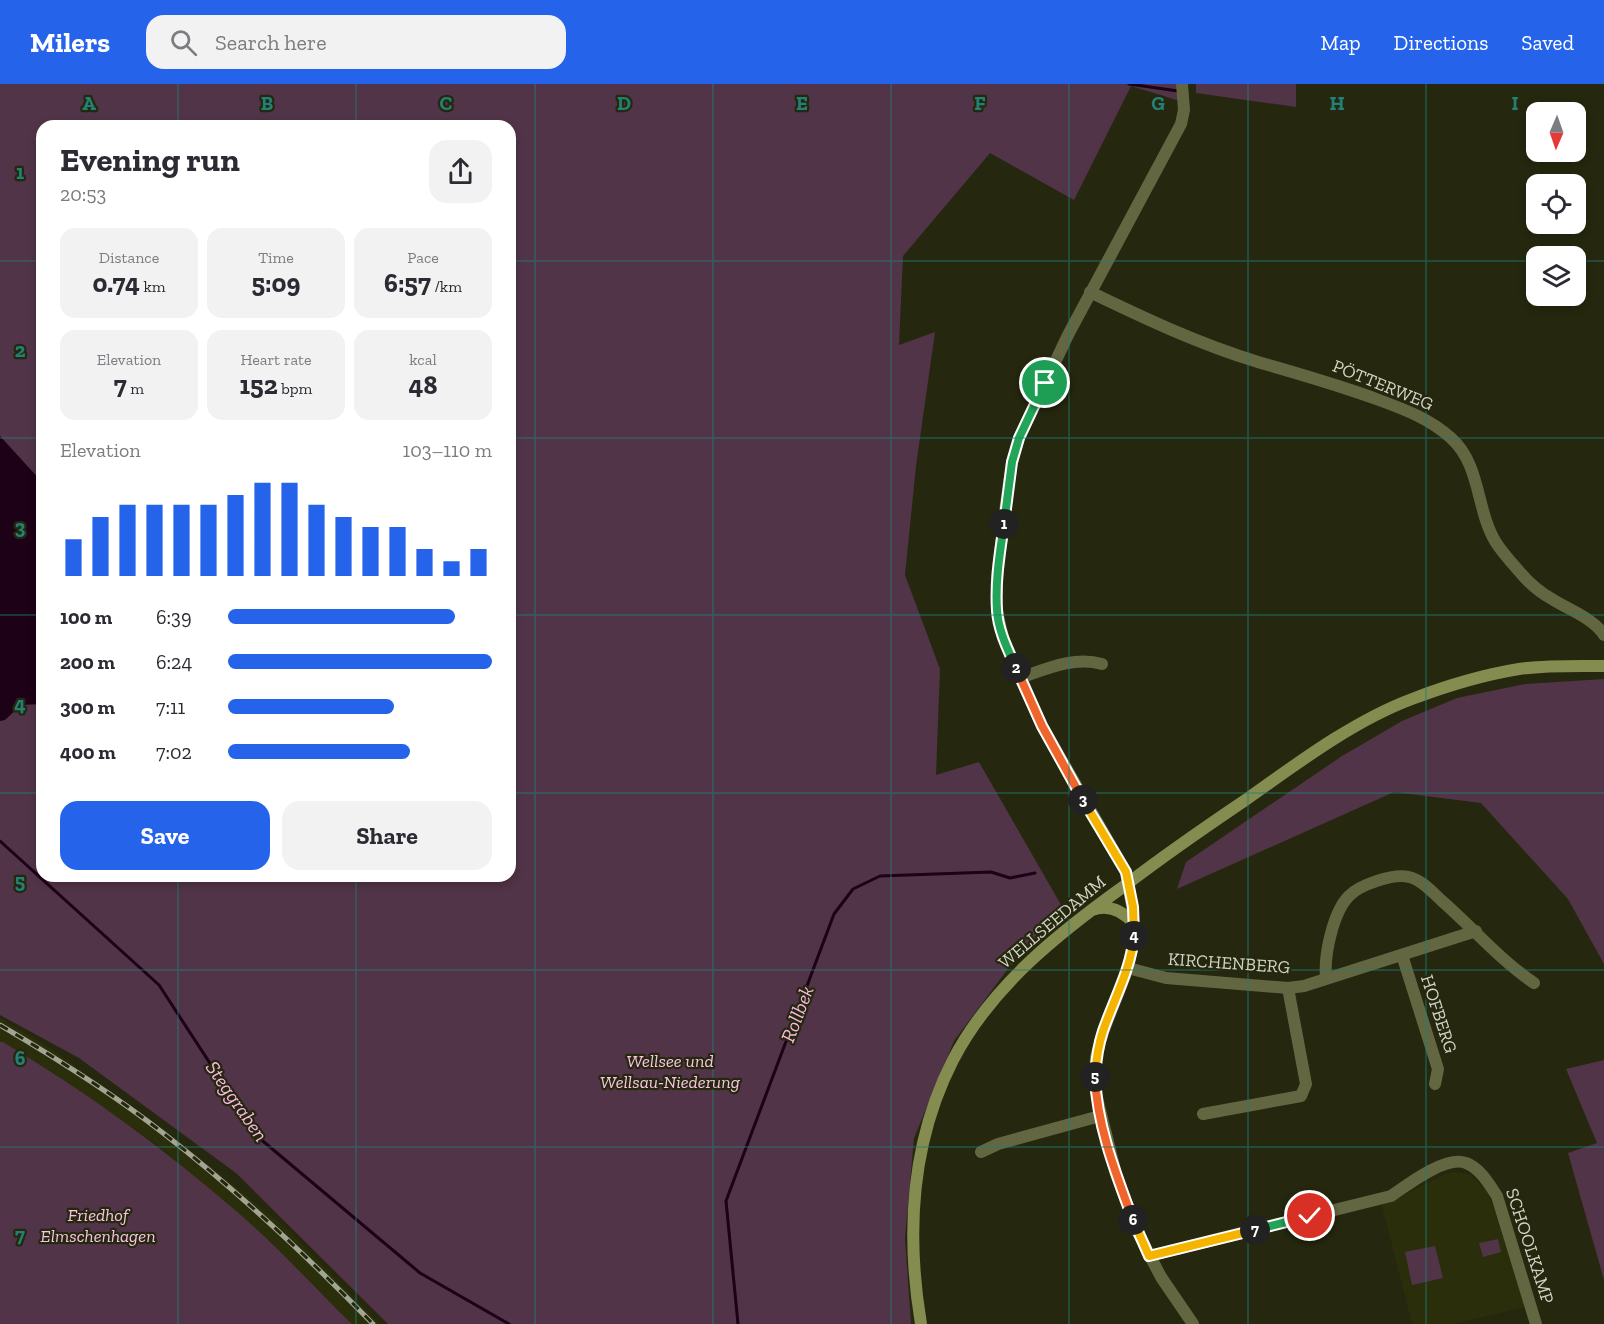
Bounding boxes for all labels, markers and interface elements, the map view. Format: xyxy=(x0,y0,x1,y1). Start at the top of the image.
search box xyxy=(146,15,566,69)
text: Milers xyxy=(30,26,110,59)
icon: search xyxy=(167,26,200,59)
text: Search here xyxy=(215,29,327,56)
text: Map xyxy=(1321,30,1361,55)
text: Directions xyxy=(1394,30,1488,55)
text: Saved xyxy=(1521,30,1574,55)
text: A xyxy=(82,91,96,115)
text: B xyxy=(261,91,273,115)
text: C xyxy=(440,91,453,115)
text: D xyxy=(617,91,631,115)
text: E xyxy=(796,91,808,115)
text: F xyxy=(974,91,986,115)
text: G xyxy=(1151,91,1165,115)
text: H xyxy=(1329,91,1345,115)
text: I xyxy=(1511,91,1519,115)
north arrow xyxy=(1526,102,1586,162)
map controls xyxy=(1526,102,1586,306)
text: Evening run xyxy=(60,140,240,179)
button: share xyxy=(429,140,492,203)
text: 1 xyxy=(16,160,24,184)
button: locate xyxy=(1526,174,1586,234)
text: 20:53 xyxy=(60,182,106,206)
button: layers xyxy=(1526,246,1586,306)
text: Distance xyxy=(99,248,159,267)
text: Time xyxy=(258,248,294,267)
text: Pace xyxy=(407,248,439,267)
text: 0.74 xyxy=(92,267,140,299)
text: 5:09 xyxy=(252,267,300,299)
text: 6:57 xyxy=(384,267,431,299)
text: km xyxy=(140,277,166,296)
text: /km xyxy=(431,277,462,296)
text: 2 xyxy=(15,338,26,362)
text: Elevation xyxy=(97,350,161,369)
text: Heart rate xyxy=(240,350,312,369)
text: kcal xyxy=(409,350,437,369)
street label: PÖTTERWEG xyxy=(1329,355,1437,415)
pin xyxy=(1019,357,1070,408)
icon: arrive xyxy=(1028,366,1061,399)
text: 7 xyxy=(114,369,127,401)
text: 152 xyxy=(240,369,278,401)
text: 48 xyxy=(409,369,437,401)
text: m xyxy=(127,379,144,398)
text: bpm xyxy=(278,379,312,398)
text: Elevation xyxy=(60,438,141,462)
text: 103–110 m xyxy=(403,438,492,462)
pin: 1 xyxy=(989,509,1019,539)
text: 1 xyxy=(1001,514,1007,533)
text: 3 xyxy=(15,515,26,539)
text: 100 m xyxy=(60,605,112,629)
text: 6:39 xyxy=(156,605,192,629)
text: 200 m xyxy=(60,650,115,674)
text: 6:24 xyxy=(156,650,192,674)
pin: 2 xyxy=(1001,653,1031,683)
text: 2 xyxy=(1012,658,1020,677)
text: 4 xyxy=(14,692,26,716)
text: 300 m xyxy=(60,695,115,719)
text: 7:11 xyxy=(156,695,185,719)
text: 400 m xyxy=(60,740,116,764)
text: 7:02 xyxy=(156,740,192,764)
pin: 3 xyxy=(1068,785,1098,815)
text: 3 xyxy=(1079,790,1087,809)
button: Save xyxy=(60,801,270,870)
button: Share xyxy=(282,801,492,870)
text: 5 xyxy=(15,869,25,893)
street label: WELLSEEDAMM xyxy=(994,871,1110,973)
pin: 4 xyxy=(1119,921,1149,951)
text: 4 xyxy=(1129,926,1139,945)
street label: KIRCHENBERG xyxy=(1167,948,1291,978)
street label: HOFBERG xyxy=(1416,972,1462,1056)
water label: Rollbek xyxy=(775,982,819,1046)
text: 6 xyxy=(15,1046,26,1070)
park label: Wellsee und Wellsau-Niederung xyxy=(600,1050,741,1093)
water label: Steggraben xyxy=(201,1056,273,1146)
pin: 5 xyxy=(1080,1062,1110,1092)
text: 5 xyxy=(1091,1067,1099,1086)
street label: SCHOOLKAMP xyxy=(1501,1186,1559,1306)
pin xyxy=(1284,1190,1335,1241)
icon: check xyxy=(1293,1199,1326,1232)
park label: Friedhof Elmschenhagen xyxy=(40,1204,156,1247)
pin: 6 xyxy=(1118,1205,1148,1235)
text: 6 xyxy=(1129,1210,1137,1229)
pin: 7 xyxy=(1240,1215,1270,1245)
text: 7 xyxy=(1251,1220,1259,1239)
text: 7 xyxy=(15,1223,25,1247)

